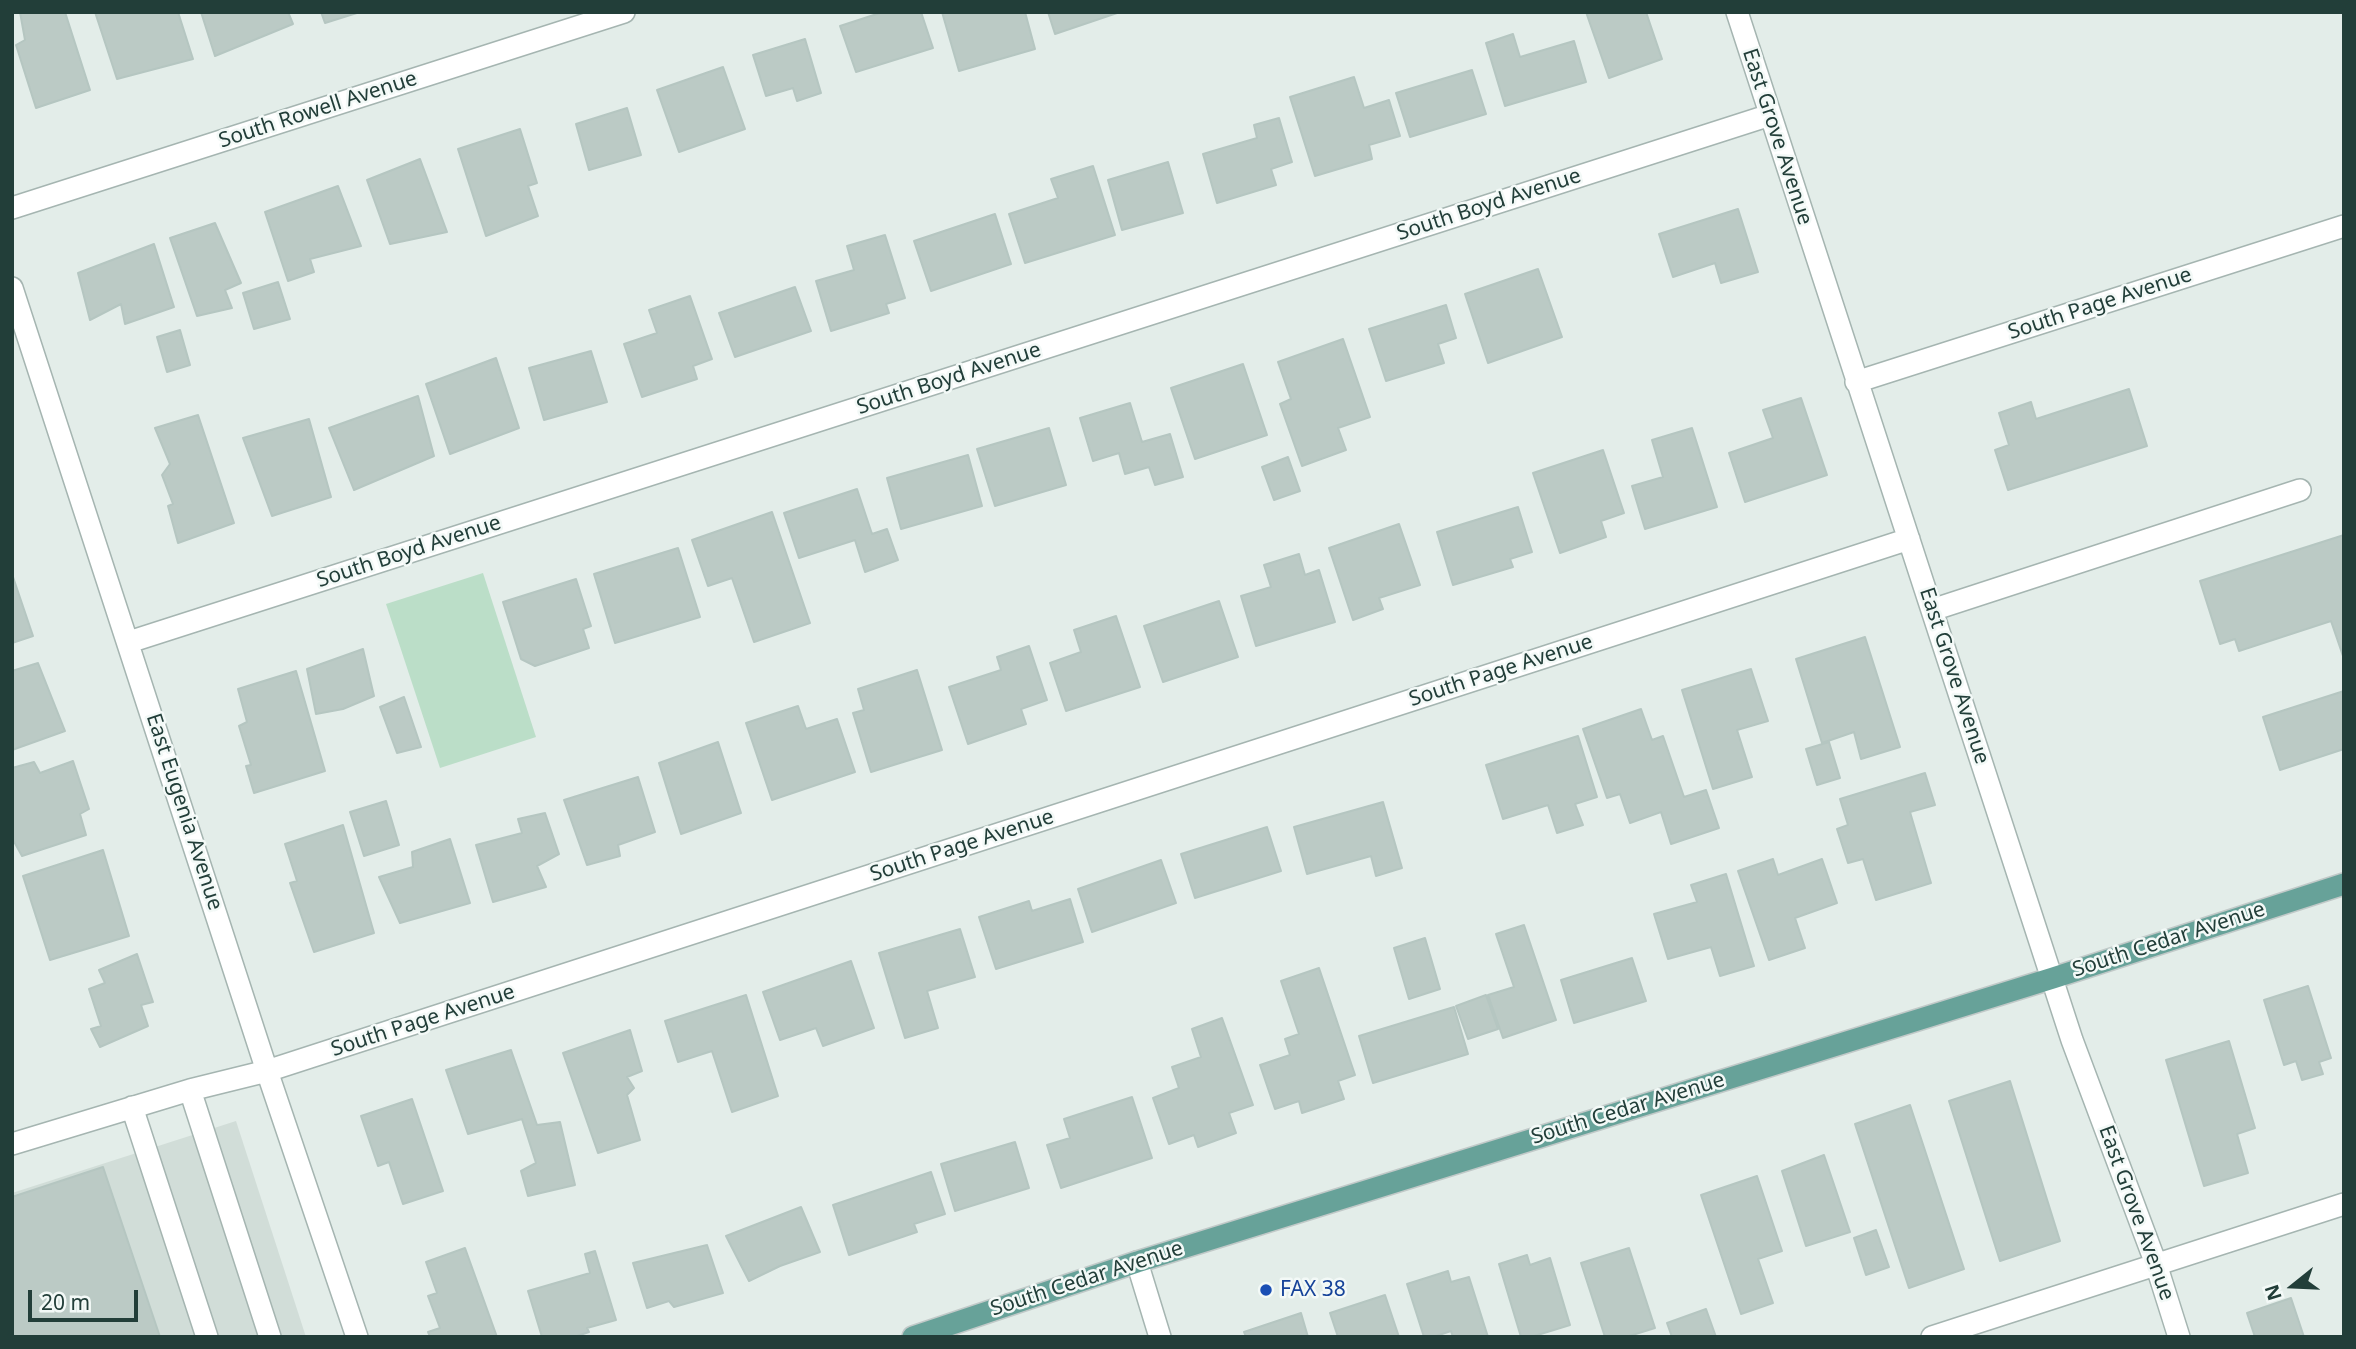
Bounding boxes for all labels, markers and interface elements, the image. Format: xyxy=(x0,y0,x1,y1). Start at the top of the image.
street label: East Grove Avenue xyxy=(1737,46,1817,228)
street label: South Rowell Avenue xyxy=(216,66,420,154)
street label: South Boyd Avenue xyxy=(1394,163,1584,247)
street label: South Page Avenue xyxy=(2005,262,2195,346)
street label: South Boyd Avenue xyxy=(854,337,1044,421)
street label: South Boyd Avenue xyxy=(314,510,504,594)
street label: East Grove Avenue xyxy=(1914,585,1994,767)
street label: South Page Avenue xyxy=(1406,629,1596,713)
street label: East Eugenia Avenue xyxy=(140,710,228,914)
street label: South Page Avenue xyxy=(867,804,1057,888)
street label: South Cedar Avenue xyxy=(2070,897,2268,983)
street label: South Page Avenue xyxy=(328,979,518,1063)
street label: South Cedar Avenue xyxy=(1528,1068,1728,1150)
street label: East Grove Avenue xyxy=(2093,1122,2179,1304)
street label: South Cedar Avenue xyxy=(988,1236,1186,1322)
north arrow xyxy=(2258,1251,2328,1321)
scale bar xyxy=(32,1276,142,1320)
place label: FAX 38 xyxy=(1280,1277,1346,1303)
text: N xyxy=(2258,1281,2288,1304)
marker: FAX 38 xyxy=(1258,1282,1274,1298)
text: 20 m xyxy=(41,1288,90,1316)

